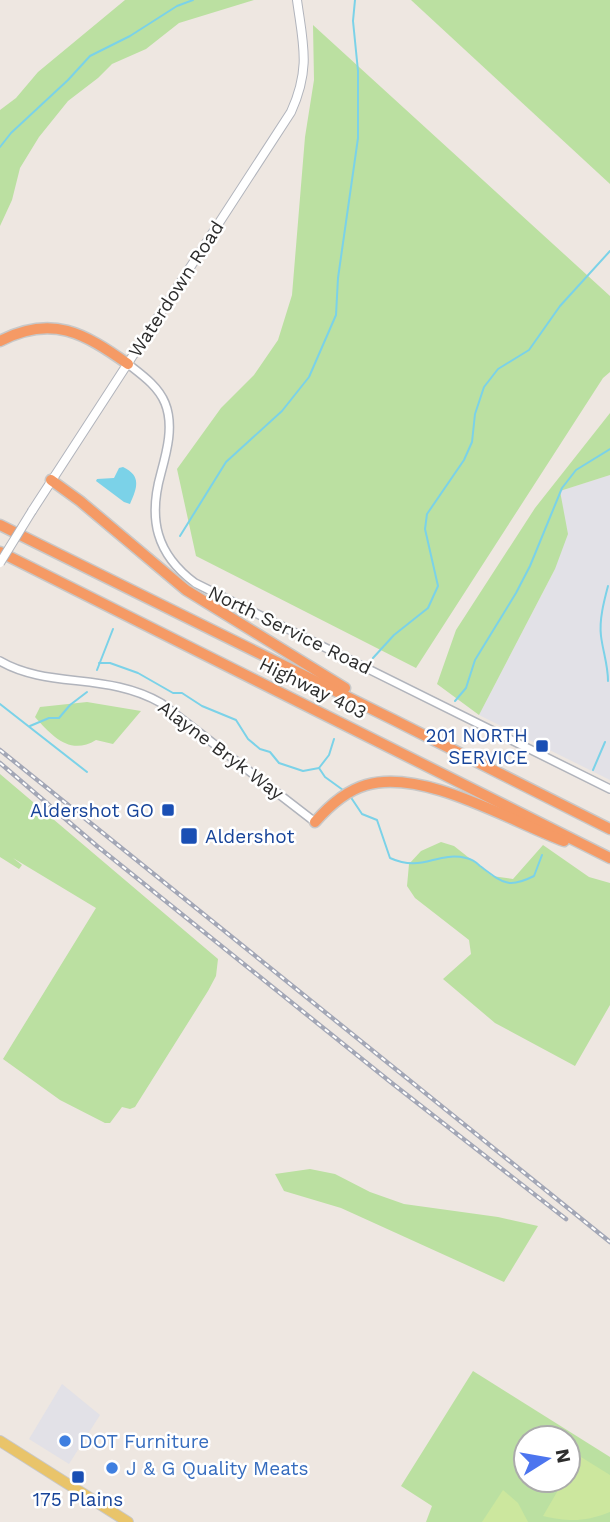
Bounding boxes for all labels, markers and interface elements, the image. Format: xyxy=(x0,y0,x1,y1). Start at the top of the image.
street label: Waterdown Road xyxy=(123,217,229,361)
street label: North Service Road xyxy=(205,580,375,680)
street label: Highway 403 xyxy=(256,652,370,724)
street label: Alayne Bryk Way xyxy=(154,695,289,805)
place label: 201 NORTH SERVICE xyxy=(425,724,528,769)
marker: 201 NORTH SERVICE xyxy=(534,738,550,754)
place label: Aldershot GO xyxy=(30,799,154,822)
marker: Aldershot GO xyxy=(160,802,176,818)
place label: Aldershot xyxy=(205,825,295,848)
marker: Aldershot xyxy=(179,826,199,846)
north arrow xyxy=(512,1424,582,1494)
place label: DOT Furniture xyxy=(79,1430,209,1453)
marker: DOT Furniture xyxy=(57,1433,73,1449)
text: N xyxy=(551,1447,576,1465)
place label: J & G Quality Meats xyxy=(126,1457,309,1480)
marker: J & G Quality Meats xyxy=(104,1460,120,1476)
marker: 175 Plains xyxy=(70,1469,86,1485)
place label: 175 Plains xyxy=(33,1488,123,1511)

